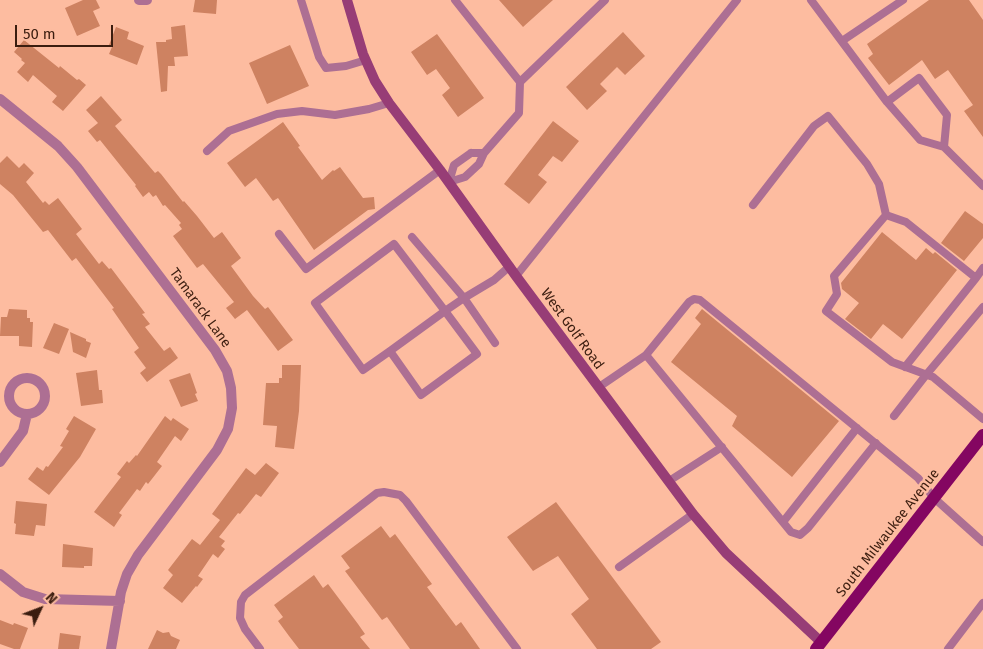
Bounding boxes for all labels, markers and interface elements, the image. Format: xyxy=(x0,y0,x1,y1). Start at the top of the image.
scale bar xyxy=(18,15,115,47)
text: 50 m xyxy=(23,25,56,43)
street label: Tamarack Lane xyxy=(166,265,234,351)
street label: West Golf Road xyxy=(537,285,607,373)
street label: South Milwaukee Avenue xyxy=(833,466,943,600)
north arrow xyxy=(15,584,65,634)
text: N xyxy=(42,589,61,608)

